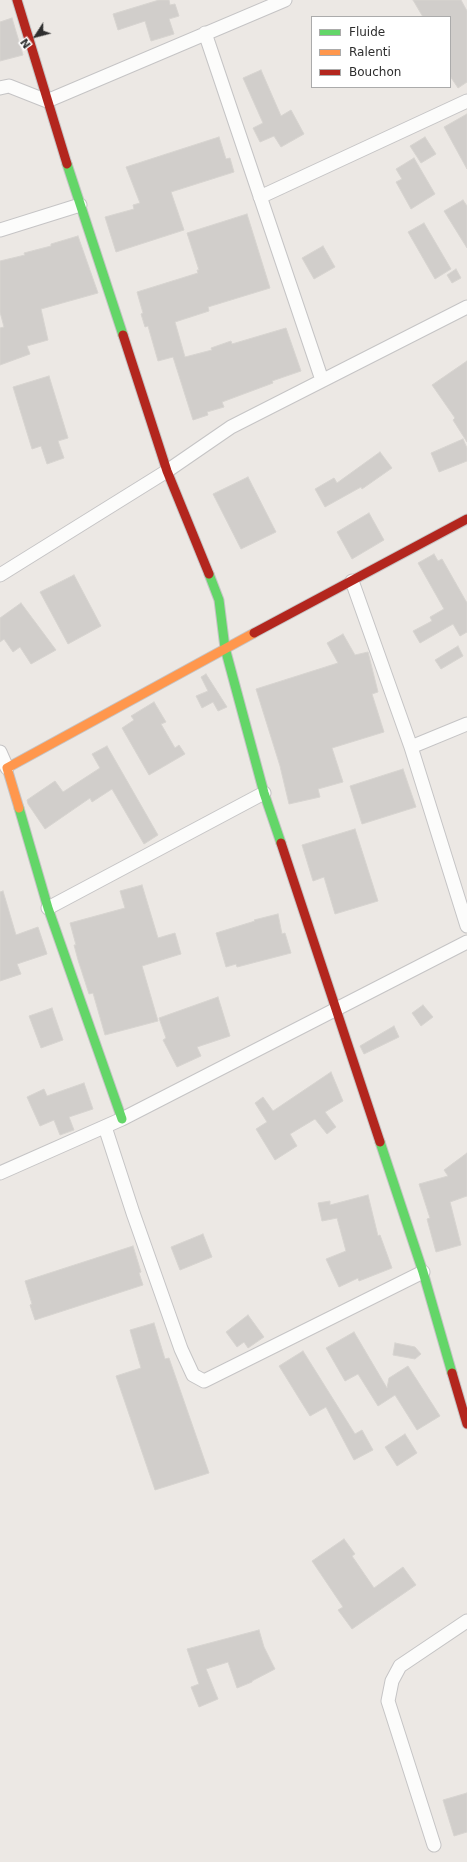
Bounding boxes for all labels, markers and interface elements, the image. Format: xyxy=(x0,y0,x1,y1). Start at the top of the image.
north arrow xyxy=(16,16,56,56)
legend xyxy=(311,16,451,88)
text: Fluide xyxy=(349,25,385,39)
text: N xyxy=(18,36,34,51)
text: Ralenti xyxy=(349,45,391,59)
text: Bouchon xyxy=(349,65,401,79)

